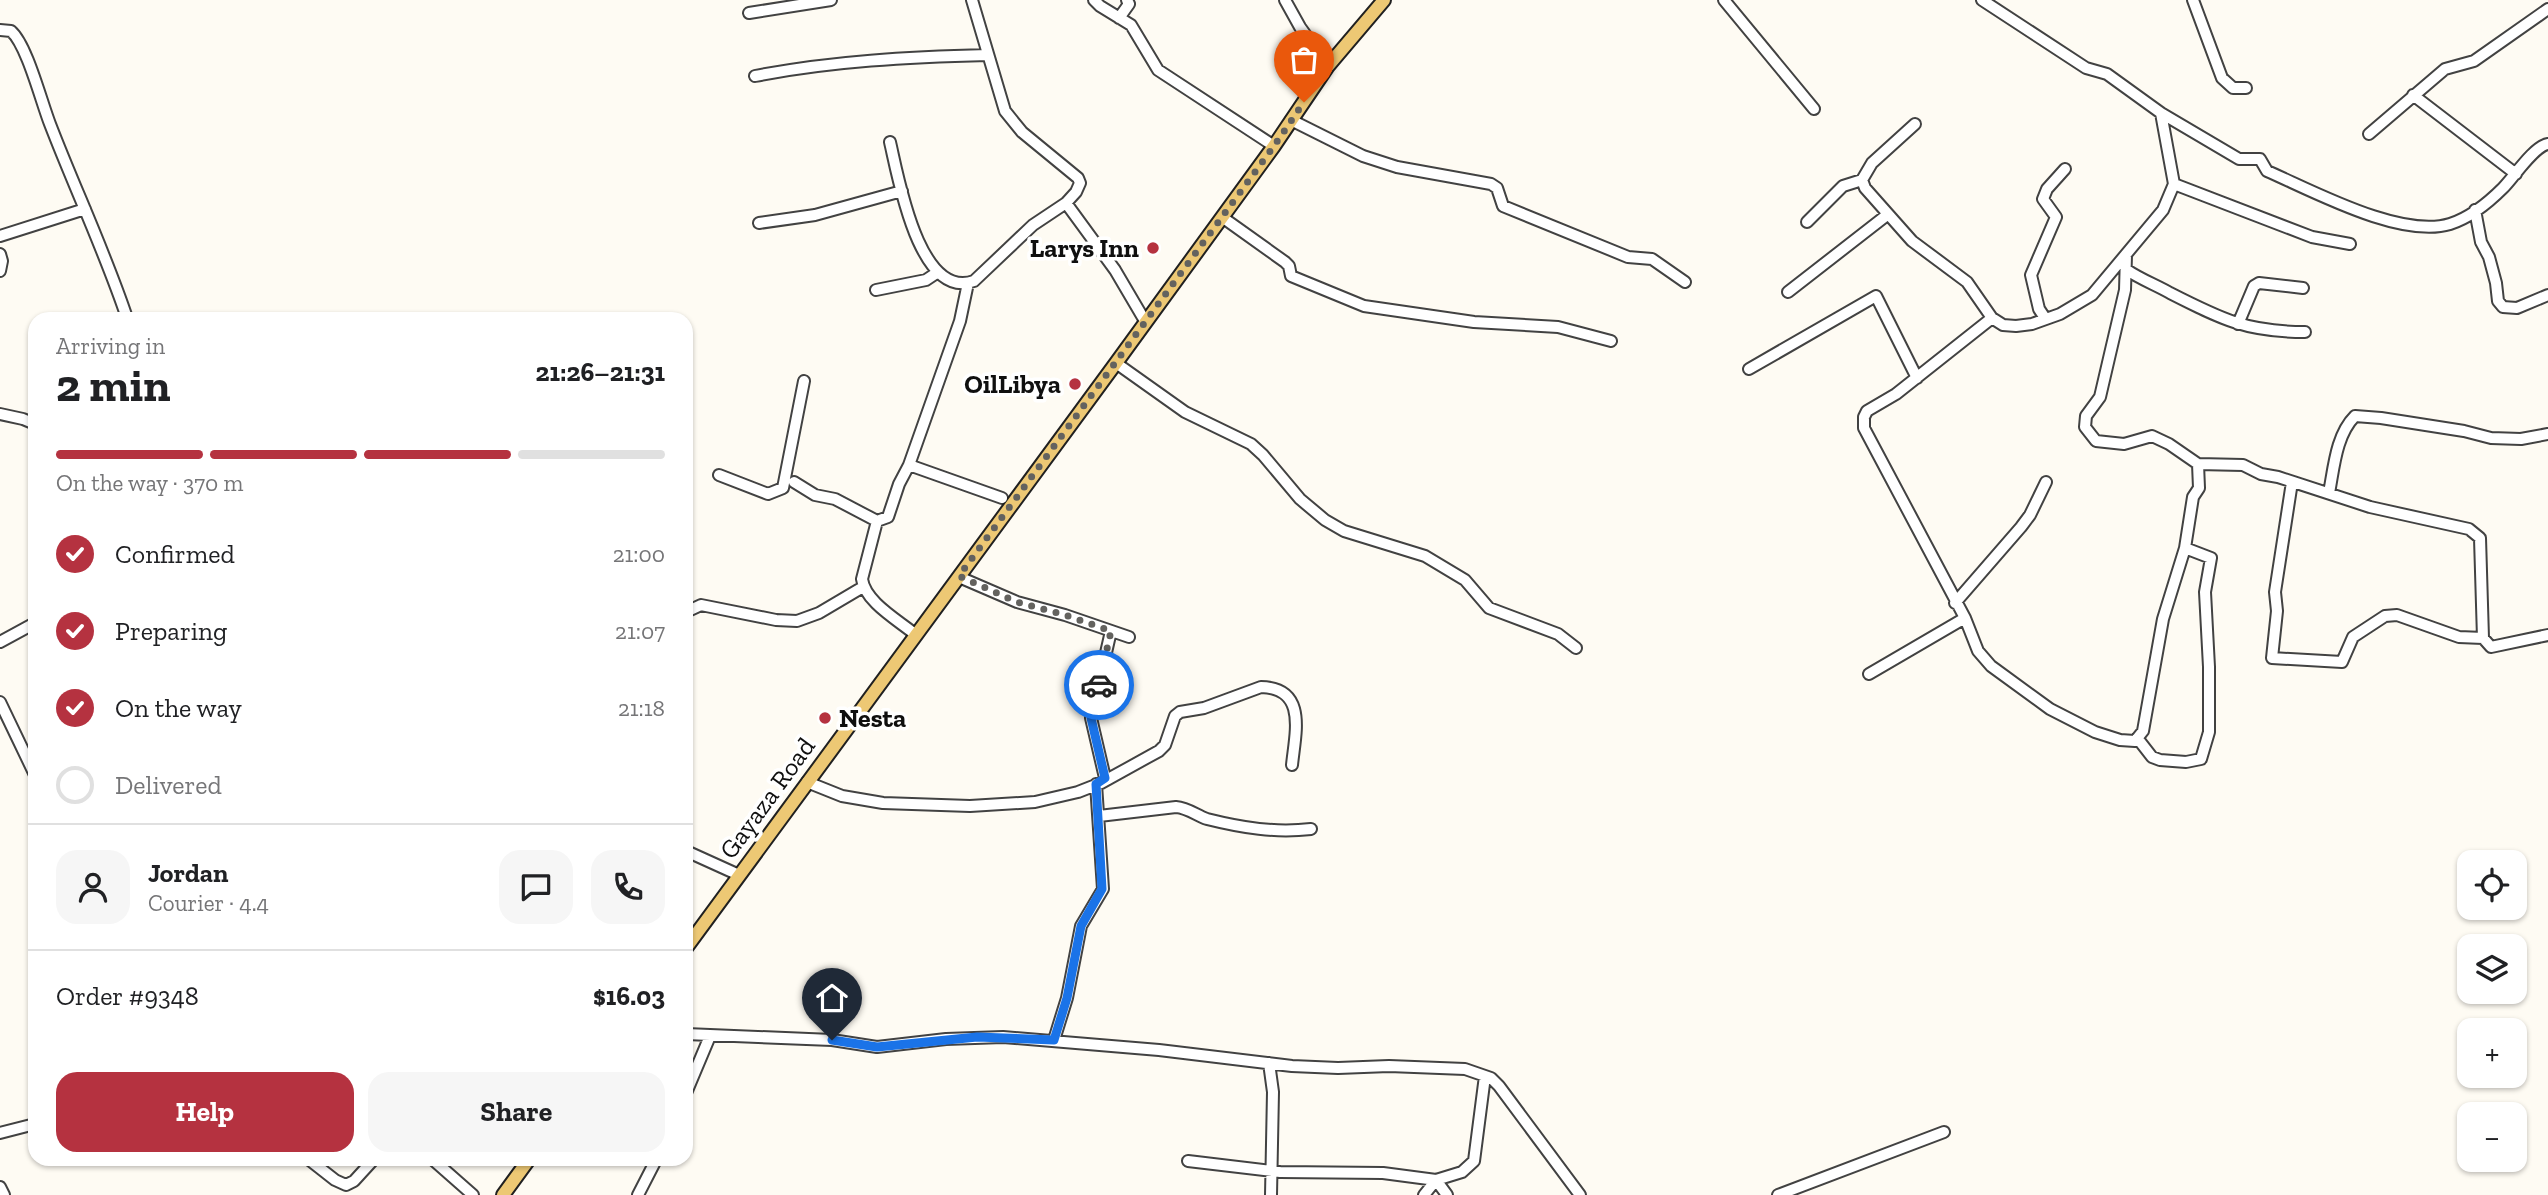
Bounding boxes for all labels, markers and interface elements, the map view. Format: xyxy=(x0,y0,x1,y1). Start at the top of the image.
pin xyxy=(1274,30,1334,102)
icon: bag xyxy=(1285,41,1323,79)
place label: Larys Inn xyxy=(1030,232,1140,264)
marker: Larys Inn xyxy=(1145,240,1161,256)
text: Arriving in xyxy=(56,332,165,360)
text: 21:26–21:31 xyxy=(536,356,665,388)
text: 2 min xyxy=(56,358,171,413)
place label: OilLibya xyxy=(964,368,1061,400)
marker: OilLibya xyxy=(1067,376,1083,392)
text: On the way · 370 m xyxy=(56,469,243,497)
icon: check xyxy=(56,535,94,573)
text: Confirmed xyxy=(115,538,235,570)
text: 21:00 xyxy=(613,540,665,568)
icon: check xyxy=(56,612,94,650)
text: Preparing xyxy=(115,615,227,647)
text: 21:07 xyxy=(615,617,665,645)
courier xyxy=(1064,650,1134,720)
icon: car xyxy=(1080,666,1118,704)
icon: check xyxy=(56,689,94,727)
text: On the way xyxy=(115,692,242,724)
text: 21:18 xyxy=(618,694,665,722)
place label: Nesta xyxy=(839,702,906,734)
marker: Nesta xyxy=(817,710,833,726)
street label: Gayaza Road xyxy=(712,731,822,865)
text: Delivered xyxy=(115,769,222,801)
button: person xyxy=(56,850,130,924)
button: chat xyxy=(499,850,573,924)
button: phone xyxy=(591,850,665,924)
map controls xyxy=(2457,850,2527,1172)
button: locate xyxy=(2457,850,2527,920)
text: Jordan xyxy=(148,857,228,889)
text: Courier · 4.4 xyxy=(148,889,269,917)
button: layers xyxy=(2457,934,2527,1004)
pin xyxy=(802,968,862,1040)
icon: home xyxy=(813,979,851,1017)
text: Order #9348 xyxy=(56,980,199,1012)
text: $16.03 xyxy=(593,980,665,1012)
button: + xyxy=(2457,1018,2527,1088)
button: Help xyxy=(56,1072,354,1152)
button: Share xyxy=(368,1072,665,1152)
button: − xyxy=(2457,1102,2527,1172)

